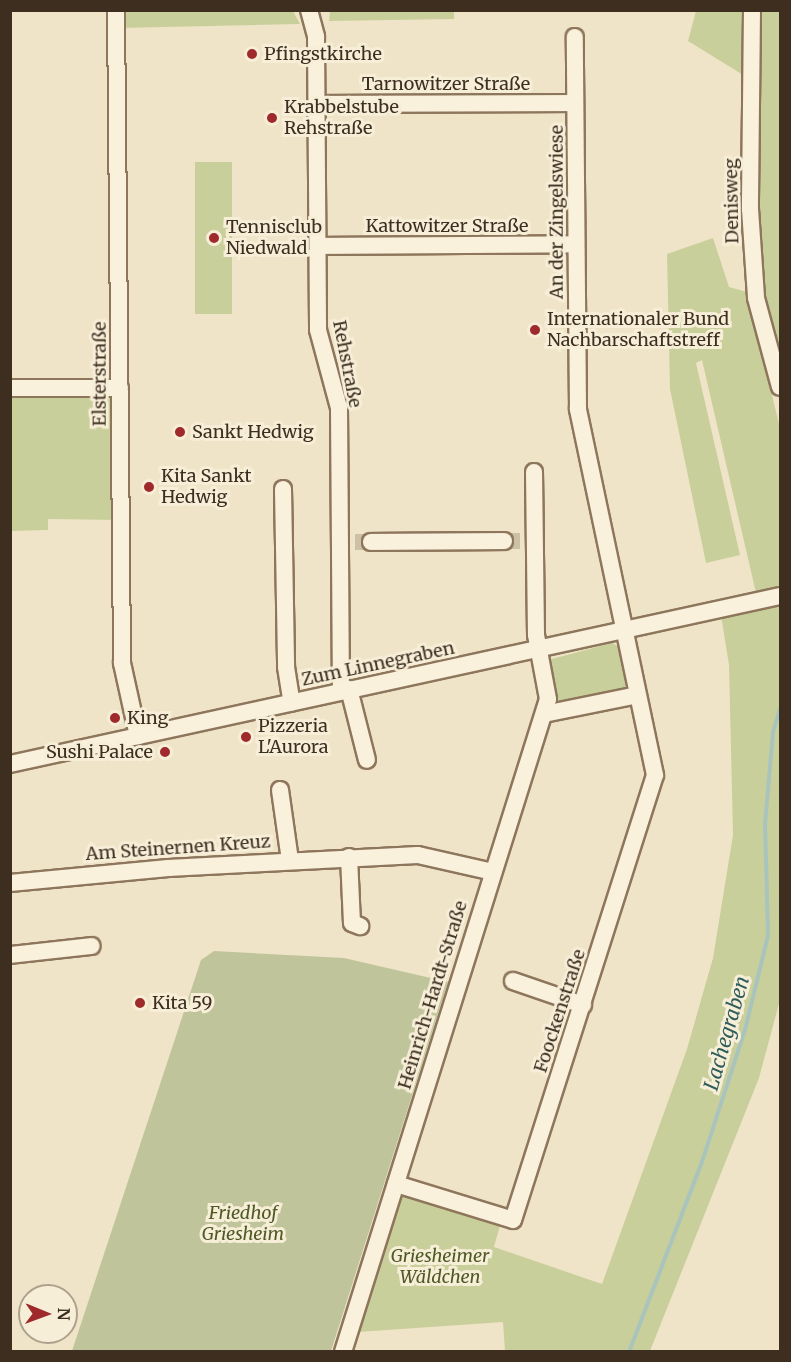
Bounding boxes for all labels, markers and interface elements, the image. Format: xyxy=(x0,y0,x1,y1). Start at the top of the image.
place label: Pfingstkirche xyxy=(264,43,382,65)
marker: Pfingstkirche xyxy=(245,47,259,61)
street label: Tarnowitzer Straße xyxy=(362,73,530,95)
place label: Krabbelstube Rehstraße xyxy=(284,97,399,140)
marker: Krabbelstube Rehstraße xyxy=(265,111,279,125)
street label: An der Zingelswiese xyxy=(546,125,568,299)
street label: Denisweg xyxy=(720,158,744,244)
street label: Kattowitzer Straße xyxy=(366,215,528,237)
place label: Tennisclub Niedwald xyxy=(226,217,322,260)
marker: Tennisclub Niedwald xyxy=(207,231,221,245)
place label: Internationaler Bund Nachbarschaftstreff xyxy=(547,309,729,352)
street label: Rehstraße xyxy=(328,319,366,409)
street label: Elsterstraße xyxy=(89,322,111,426)
marker: Internationaler Bund Nachbarschaftstreff xyxy=(528,323,542,337)
place label: Sankt Hedwig xyxy=(192,421,314,443)
marker: Sankt Hedwig xyxy=(173,425,187,439)
place label: Kita Sankt Hedwig xyxy=(161,466,252,508)
marker: Kita Sankt Hedwig xyxy=(142,480,156,494)
street label: Zum Linnegraben xyxy=(300,637,456,691)
place label: King xyxy=(127,707,168,729)
marker: King xyxy=(108,711,122,725)
place label: Pizzeria L'Aurora xyxy=(258,716,328,758)
marker: Pizzeria L'Aurora xyxy=(239,730,253,744)
place label: Sushi Palace xyxy=(46,741,153,763)
marker: Sushi Palace xyxy=(158,745,172,759)
street label: Am Steinernen Kreuz xyxy=(85,831,271,865)
street label: Heinrich-Hardt-Straße xyxy=(394,898,472,1092)
street label: Foockenstraße xyxy=(530,947,590,1075)
water label: Lachegraben xyxy=(698,973,754,1093)
place label: Kita 59 xyxy=(152,992,212,1014)
marker: Kita 59 xyxy=(133,996,147,1010)
park label: Friedhof Griesheim xyxy=(202,1203,284,1246)
park label: Griesheimer Wäldchen xyxy=(391,1246,489,1288)
north arrow xyxy=(18,1284,78,1344)
text: N xyxy=(54,1308,74,1321)

